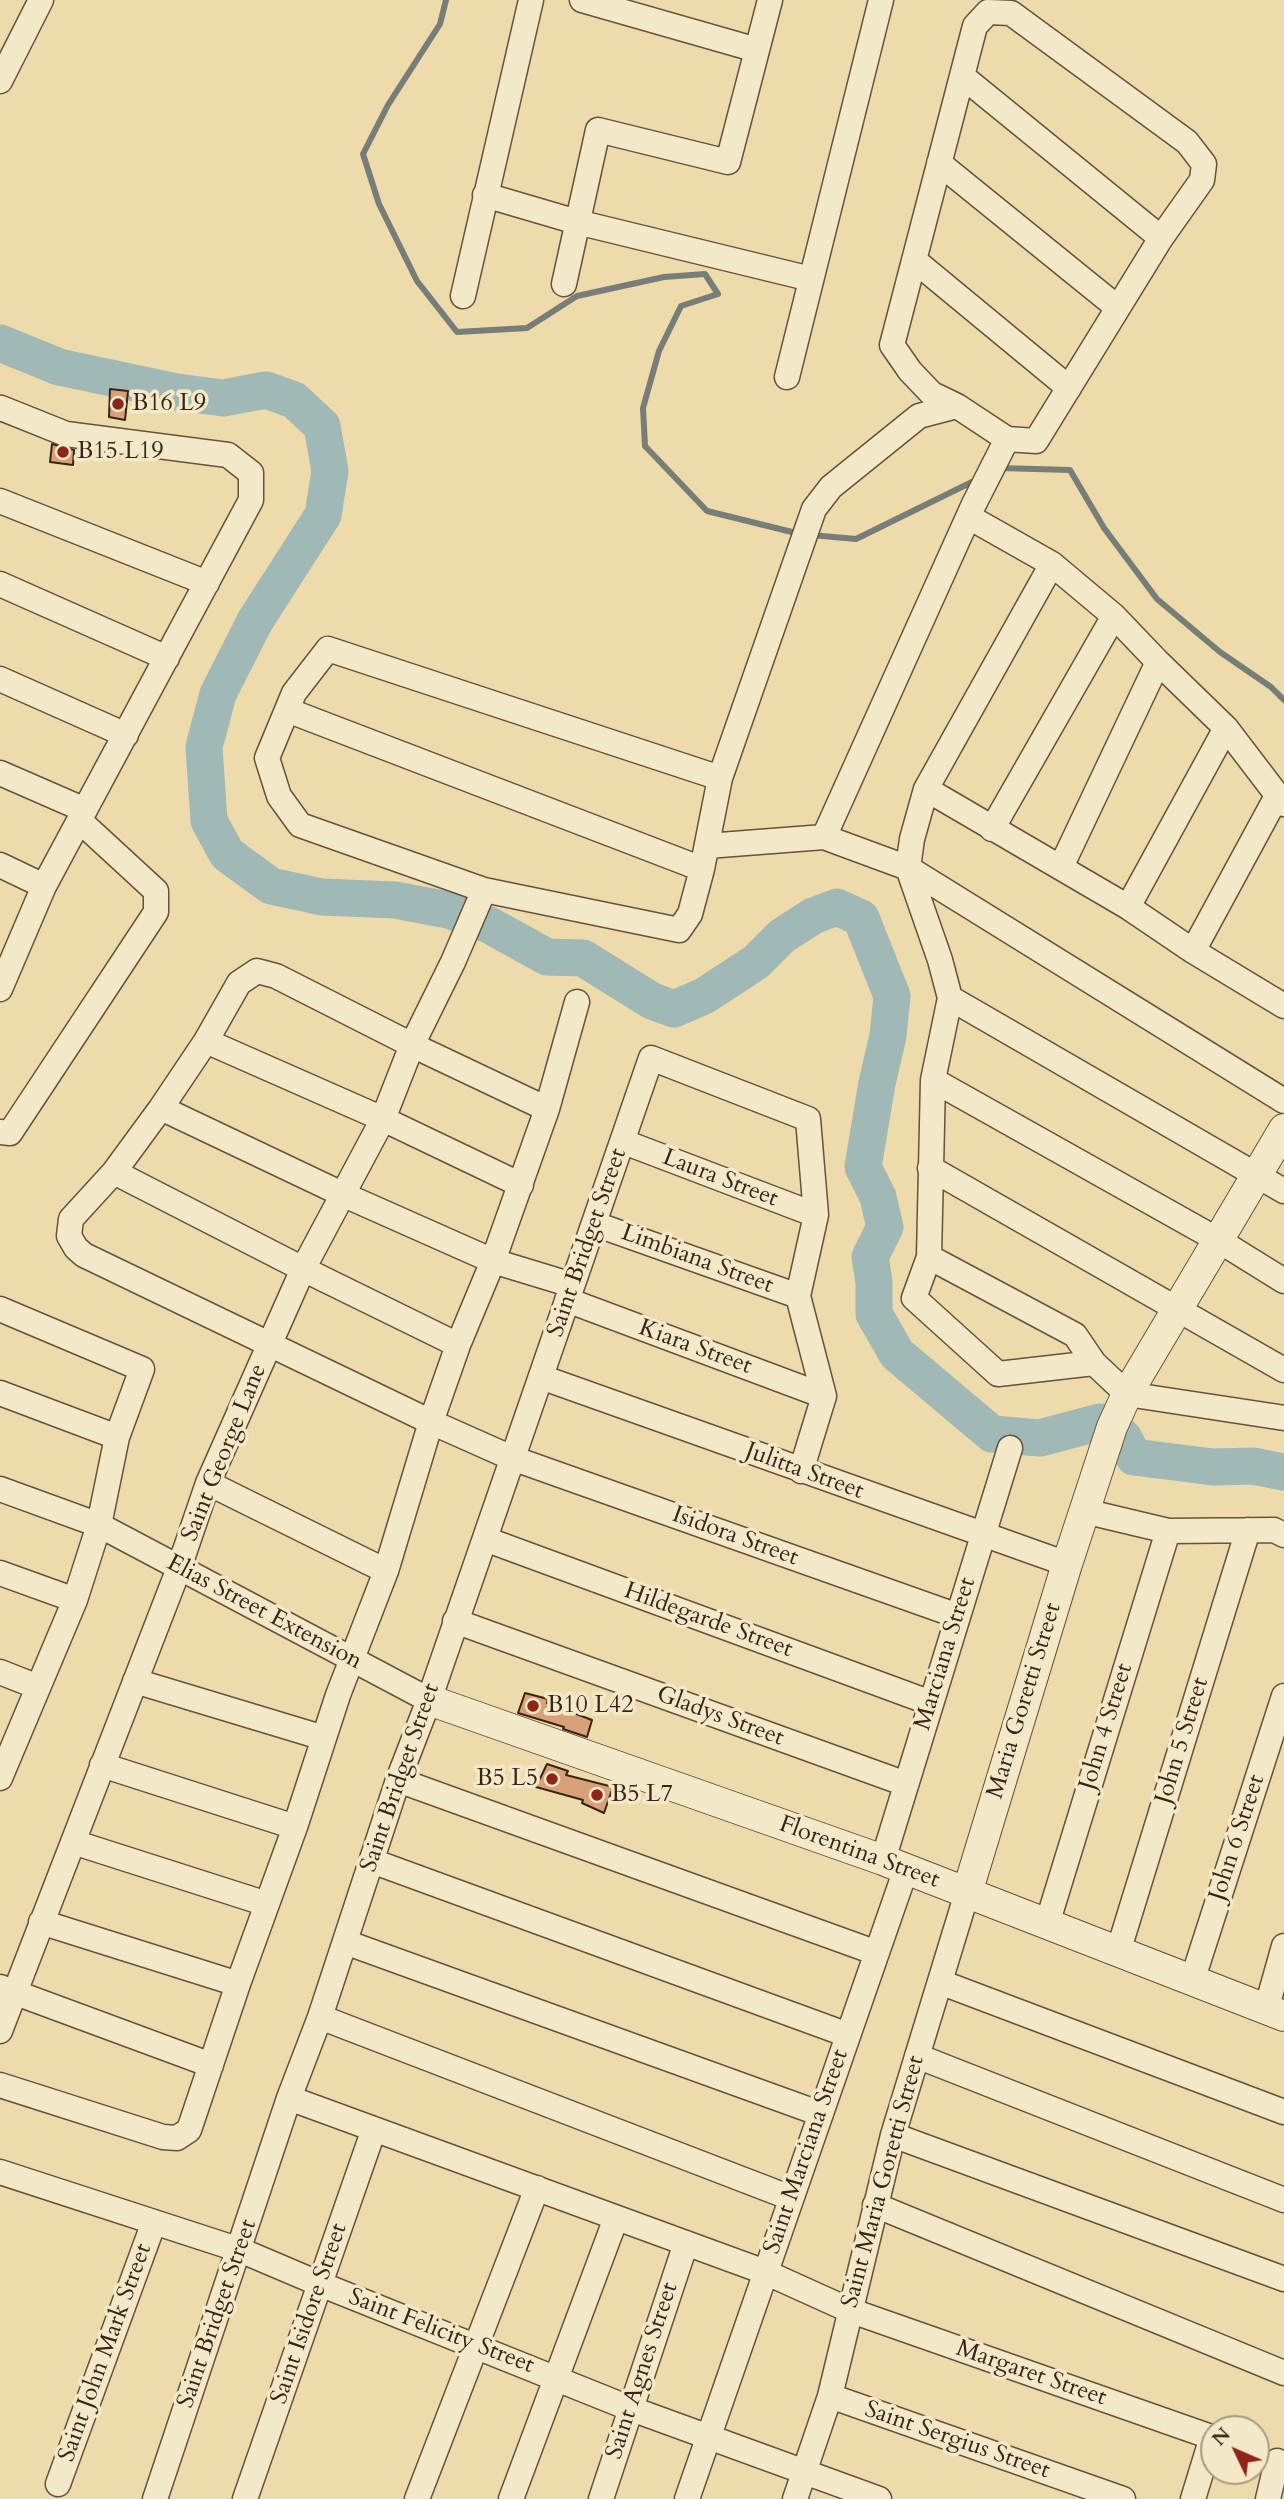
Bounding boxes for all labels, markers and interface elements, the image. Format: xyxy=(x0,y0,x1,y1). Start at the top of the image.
place label: B16 L9 xyxy=(132,390,206,418)
marker: B16 L9 xyxy=(110,396,126,412)
place label: B15 L19 xyxy=(77,438,163,466)
marker: B15 L19 xyxy=(55,444,71,460)
street label: Laura Street xyxy=(658,1144,782,1214)
street label: Saint Bridget Street xyxy=(542,1145,634,1341)
street label: Limbiana Street xyxy=(617,1219,777,1301)
street label: Kiara Street xyxy=(634,1314,756,1382)
street label: Saint George Lane xyxy=(176,1360,274,1546)
street label: Julitta Street xyxy=(741,1437,867,1507)
street label: Isidora Street xyxy=(668,1501,802,1573)
street label: Elias Street Extension xyxy=(161,1549,367,1677)
street label: Marciana Street xyxy=(909,1574,983,1734)
street label: Hildegarde Street xyxy=(620,1577,796,1665)
street label: Maria Goretti Street xyxy=(982,1600,1068,1802)
street label: John 4 Street xyxy=(1074,1660,1140,1794)
street label: John 5 Street xyxy=(1150,1674,1216,1808)
street label: Saint Bridget Street xyxy=(355,1680,447,1876)
street label: Gladys Street xyxy=(653,1681,787,1753)
place label: B10 L42 xyxy=(547,1692,633,1720)
marker: B10 L42 xyxy=(525,1698,541,1714)
place label: B5 L5 xyxy=(476,1765,538,1793)
marker: B5 L5 xyxy=(544,1771,560,1787)
street label: John 6 Street xyxy=(1204,1771,1272,1905)
place label: B5 L7 xyxy=(611,1781,673,1809)
marker: B5 L7 xyxy=(589,1787,605,1803)
street label: Florentina Street xyxy=(775,1811,943,1895)
street label: Saint Marciana Street xyxy=(758,2046,856,2258)
street label: Saint Maria Goretti Street xyxy=(836,2053,932,2311)
street label: Saint Bridget Street xyxy=(172,2216,264,2412)
street label: Saint Isidore Street xyxy=(266,2220,354,2408)
street label: Saint John Mark Street xyxy=(53,2240,159,2466)
street label: Saint Agnes Street xyxy=(601,2279,685,2463)
street label: Saint Felicity Street xyxy=(344,2283,538,2381)
street label: Margaret Street xyxy=(952,2335,1110,2413)
street label: Saint Sergius Street xyxy=(861,2396,1053,2486)
north arrow xyxy=(1200,2415,1270,2485)
text: N xyxy=(1206,2422,1236,2452)

